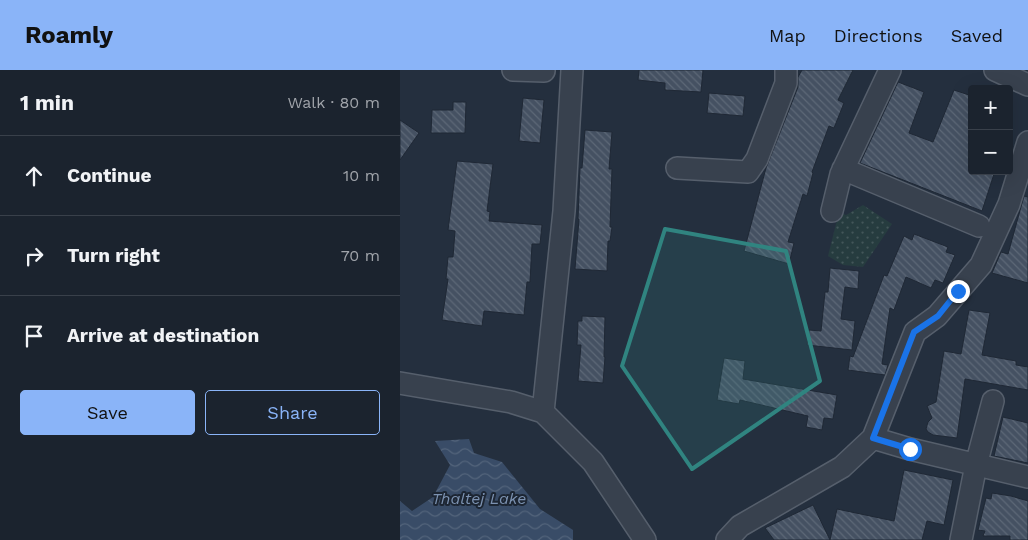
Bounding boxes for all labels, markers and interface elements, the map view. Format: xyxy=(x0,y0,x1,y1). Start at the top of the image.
text: Roamly xyxy=(25,21,113,49)
text: Map xyxy=(769,25,806,46)
text: Directions xyxy=(834,25,923,46)
text: Saved xyxy=(951,25,1003,46)
map controls xyxy=(968,85,1013,175)
button: + xyxy=(968,85,1013,130)
text: 1 min xyxy=(20,90,74,115)
text: Walk · 80 m xyxy=(288,93,380,112)
button: − xyxy=(968,130,1013,175)
icon: ahead xyxy=(20,162,48,190)
text: Continue xyxy=(67,164,151,187)
text: 10 m xyxy=(343,166,380,185)
icon: right xyxy=(20,242,48,270)
text: Turn right xyxy=(67,244,160,267)
text: 70 m xyxy=(341,246,380,265)
route end xyxy=(947,280,970,303)
icon: arrive xyxy=(20,322,48,350)
text: Arrive at destination xyxy=(67,324,259,347)
button: Save xyxy=(20,390,195,435)
button: Share xyxy=(205,390,380,435)
route start xyxy=(899,438,922,461)
water label: Thaltej Lake xyxy=(432,489,526,508)

